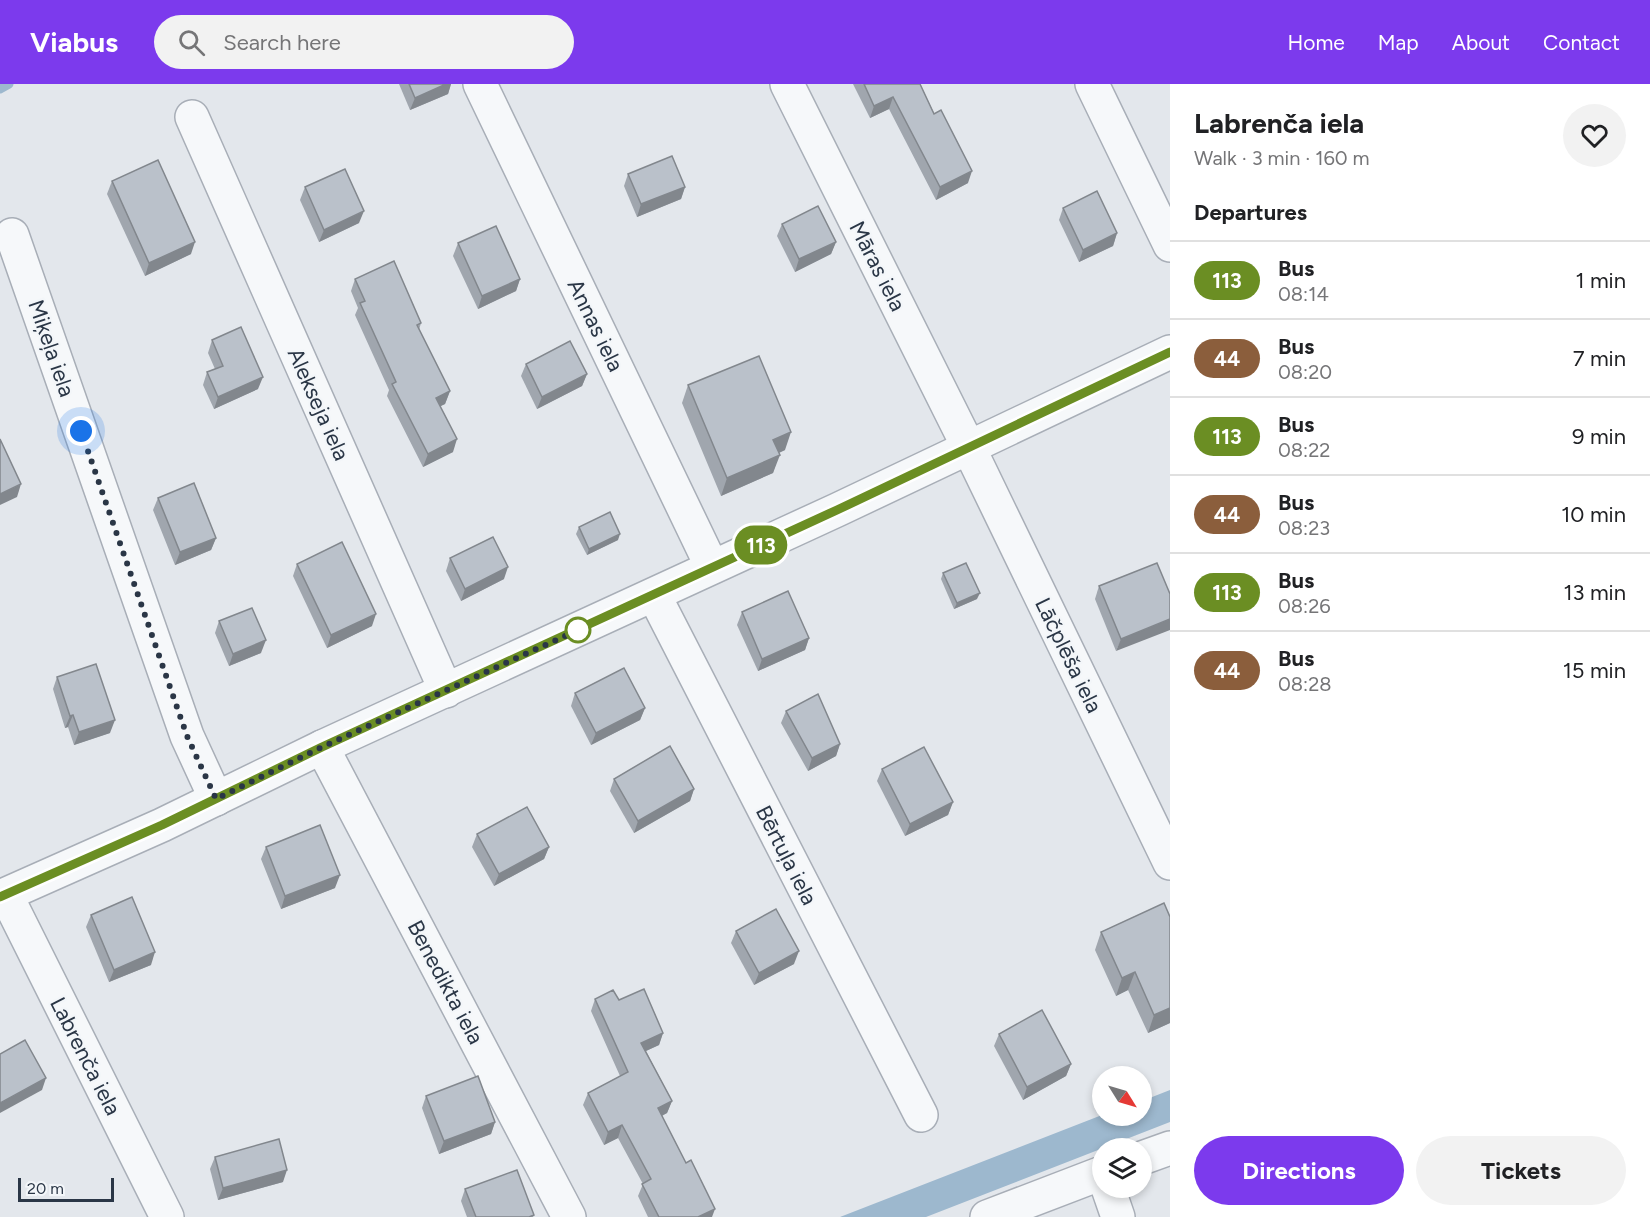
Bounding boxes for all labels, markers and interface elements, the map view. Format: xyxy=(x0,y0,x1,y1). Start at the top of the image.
search box xyxy=(154,15,574,69)
text: Viabus xyxy=(30,25,118,59)
icon: search xyxy=(175,26,208,59)
text: Search here xyxy=(223,29,341,56)
text: Home xyxy=(1288,30,1345,55)
text: Map xyxy=(1378,30,1419,55)
text: About xyxy=(1452,30,1510,55)
text: Contact xyxy=(1543,30,1620,55)
button: heart xyxy=(1563,104,1626,167)
text: Labrenča iela xyxy=(1194,106,1364,140)
text: Walk · 3 min · 160 m xyxy=(1194,146,1370,170)
text: Departures xyxy=(1194,199,1307,226)
street label: Māras iela xyxy=(843,217,912,316)
text: Bus xyxy=(1278,255,1314,282)
text: 1 min xyxy=(1575,267,1626,294)
text: 113 xyxy=(1212,268,1242,293)
street label: Annas iela xyxy=(562,275,630,376)
text: 08:14 xyxy=(1278,282,1329,306)
street label: Miķeļa iela xyxy=(22,296,81,400)
text: Bus xyxy=(1278,333,1314,360)
street label: Alekseja iela xyxy=(282,344,355,465)
text: 7 min xyxy=(1573,345,1626,372)
text: 44 xyxy=(1214,346,1240,371)
text: 08:20 xyxy=(1278,360,1332,384)
text: Bus xyxy=(1278,411,1314,438)
your location xyxy=(66,416,96,446)
text: 9 min xyxy=(1572,423,1626,450)
text: 113 xyxy=(1212,424,1242,449)
text: 08:22 xyxy=(1278,438,1331,462)
text: Bus xyxy=(1278,489,1314,516)
text: 10 min xyxy=(1561,501,1626,528)
text: 44 xyxy=(1214,502,1240,527)
text: 08:23 xyxy=(1278,516,1330,540)
line badge: 113 xyxy=(726,526,795,564)
text: 113 xyxy=(746,533,776,558)
text: Bus xyxy=(1278,567,1314,594)
text: 13 min xyxy=(1563,579,1626,606)
text: 113 xyxy=(1212,580,1242,605)
street label: Lāčplēša iela xyxy=(1029,593,1108,717)
text: 08:26 xyxy=(1278,594,1331,618)
unlabelled marker xyxy=(565,617,591,643)
text: Bus xyxy=(1278,645,1314,672)
text: 15 min xyxy=(1563,657,1626,684)
text: 44 xyxy=(1214,658,1240,683)
text: 08:28 xyxy=(1278,672,1332,696)
street label: Bērtuļa iela xyxy=(750,801,823,910)
street label: Benedikta iela xyxy=(402,916,490,1049)
street label: Labrenča iela xyxy=(44,993,127,1120)
north arrow xyxy=(1092,1066,1152,1126)
map controls xyxy=(1092,1066,1152,1198)
button: Directions xyxy=(1194,1136,1404,1205)
button: Tickets xyxy=(1416,1136,1626,1205)
button: layers xyxy=(1092,1138,1152,1198)
scale bar xyxy=(18,1175,114,1202)
text: 20 m xyxy=(27,1179,64,1198)

